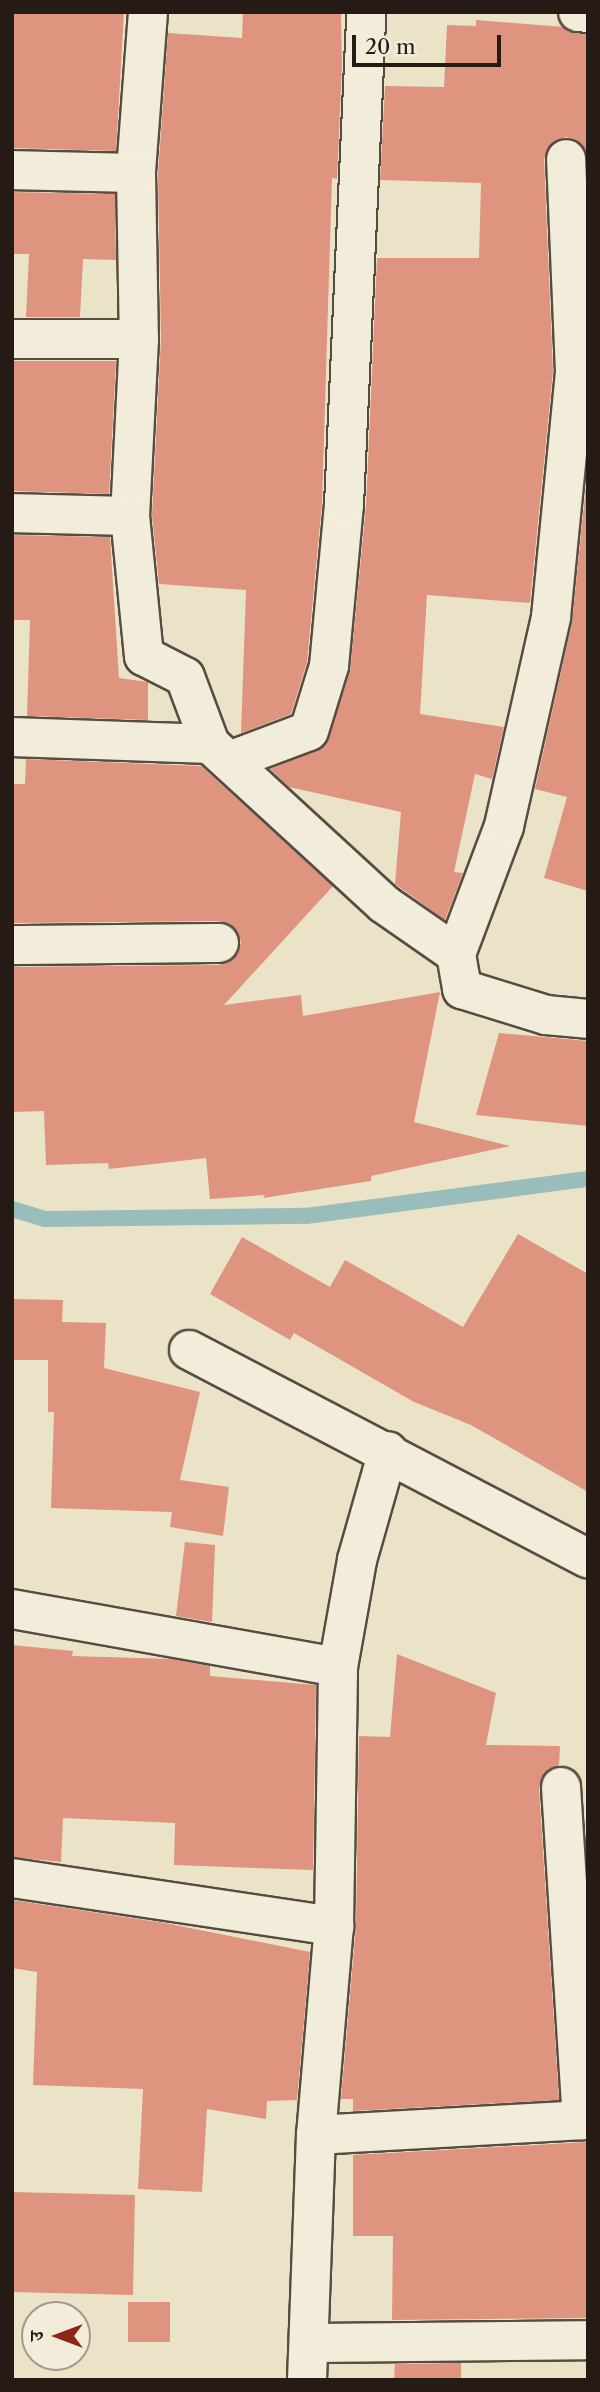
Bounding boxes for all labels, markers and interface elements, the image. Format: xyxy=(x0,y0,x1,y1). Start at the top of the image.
scale bar xyxy=(355,21,504,65)
text: 20 m xyxy=(365,34,416,59)
north arrow xyxy=(21,2301,91,2371)
text: उ xyxy=(25,2331,48,2341)

